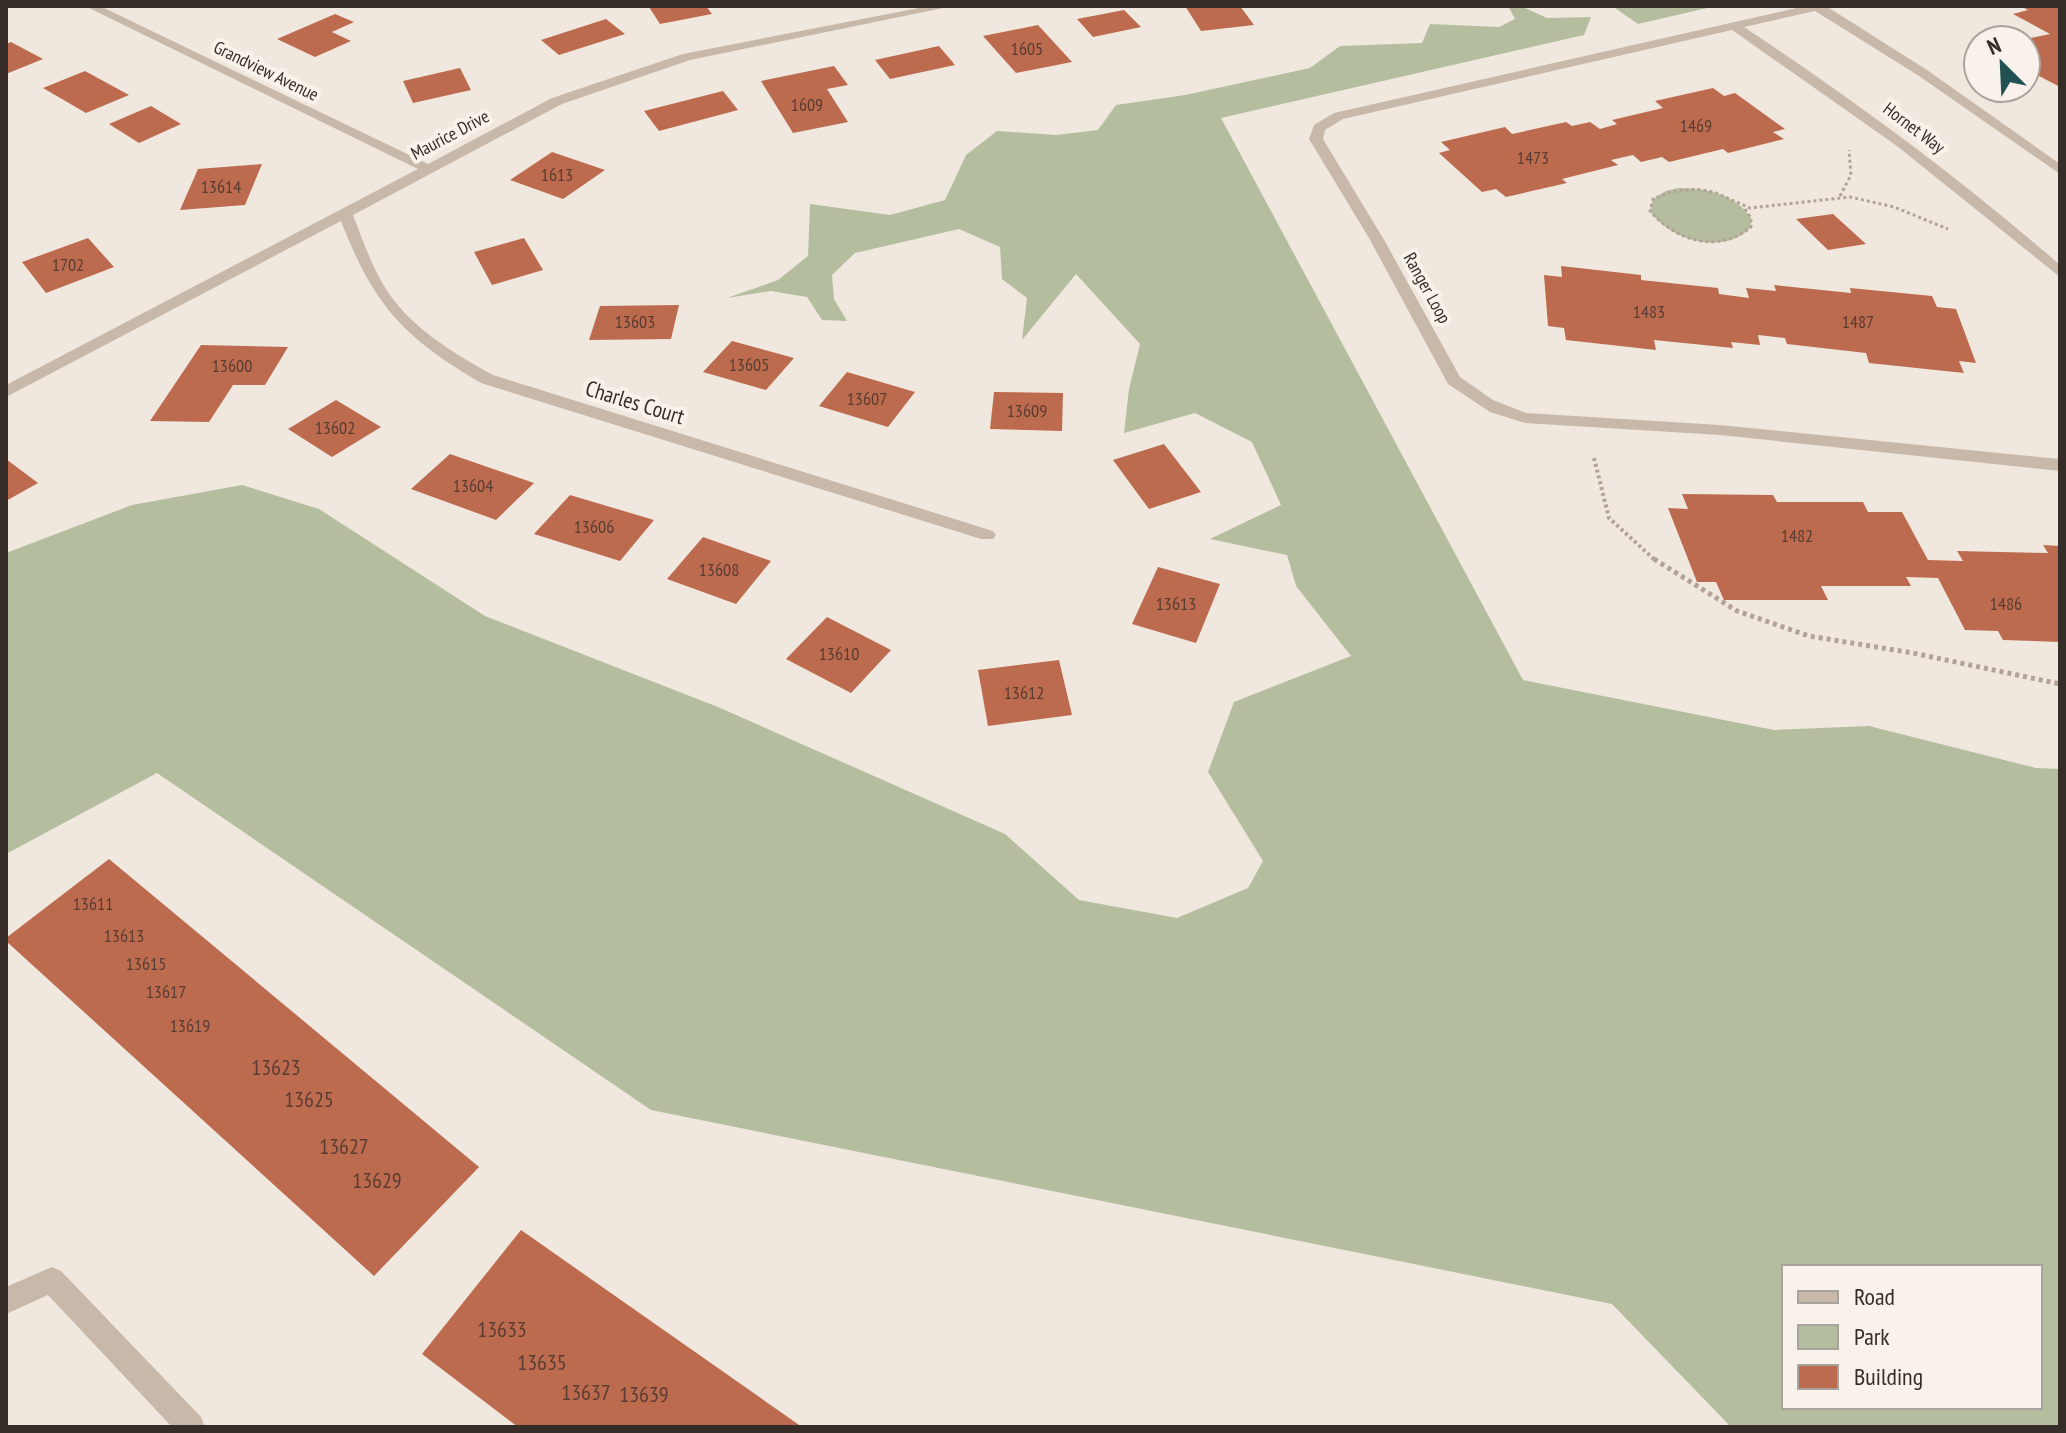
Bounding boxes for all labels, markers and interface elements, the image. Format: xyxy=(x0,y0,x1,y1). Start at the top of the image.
north arrow xyxy=(1962,24,2042,104)
text: N xyxy=(1983,31,2005,61)
street label: Grandview Avenue xyxy=(210,35,322,106)
house number: 1605 xyxy=(1011,37,1043,60)
house number: 1609 xyxy=(791,93,823,116)
street label: Hornet Way xyxy=(1879,97,1950,158)
street label: Maurice Drive xyxy=(407,104,493,165)
house number: 1469 xyxy=(1680,114,1712,137)
house number: 1473 xyxy=(1517,146,1549,169)
house number: 1613 xyxy=(541,163,573,186)
house number: 13614 xyxy=(201,175,241,198)
street label: Ranger Loop xyxy=(1399,248,1456,327)
house number: 1702 xyxy=(52,253,84,276)
house number: 1483 xyxy=(1633,300,1665,323)
house number: 13603 xyxy=(615,310,655,333)
house number: 1487 xyxy=(1842,310,1874,333)
house number: 13605 xyxy=(729,353,769,376)
house number: 13600 xyxy=(212,354,252,377)
street label: Charles Court xyxy=(582,374,688,430)
house number: 13607 xyxy=(847,387,887,410)
house number: 13609 xyxy=(1007,399,1047,422)
house number: 13602 xyxy=(315,416,355,439)
house number: 13604 xyxy=(453,474,493,497)
house number: 13606 xyxy=(574,515,614,538)
house number: 1482 xyxy=(1781,524,1813,547)
house number: 13608 xyxy=(699,558,739,581)
house number: 13613 xyxy=(1156,592,1196,615)
house number: 1486 xyxy=(1990,592,2022,615)
house number: 13610 xyxy=(819,642,859,665)
house number: 13612 xyxy=(1004,681,1044,704)
house number: 13611 xyxy=(73,892,113,915)
house number: 13613 xyxy=(104,924,144,947)
house number: 13615 xyxy=(126,952,166,975)
house number: 13617 xyxy=(146,980,186,1003)
house number: 13619 xyxy=(170,1014,210,1037)
house number: 13623 xyxy=(251,1053,301,1081)
house number: 13625 xyxy=(284,1085,334,1113)
house number: 13627 xyxy=(319,1132,369,1160)
house number: 13629 xyxy=(352,1166,402,1194)
legend xyxy=(1782,1265,2042,1409)
text: Road xyxy=(1854,1281,1895,1312)
house number: 13633 xyxy=(477,1315,527,1343)
text: Park xyxy=(1854,1321,1890,1352)
house number: 13635 xyxy=(517,1348,567,1376)
text: Building xyxy=(1854,1361,1923,1392)
house number: 13637 xyxy=(561,1378,611,1406)
house number: 13639 xyxy=(619,1380,669,1408)

